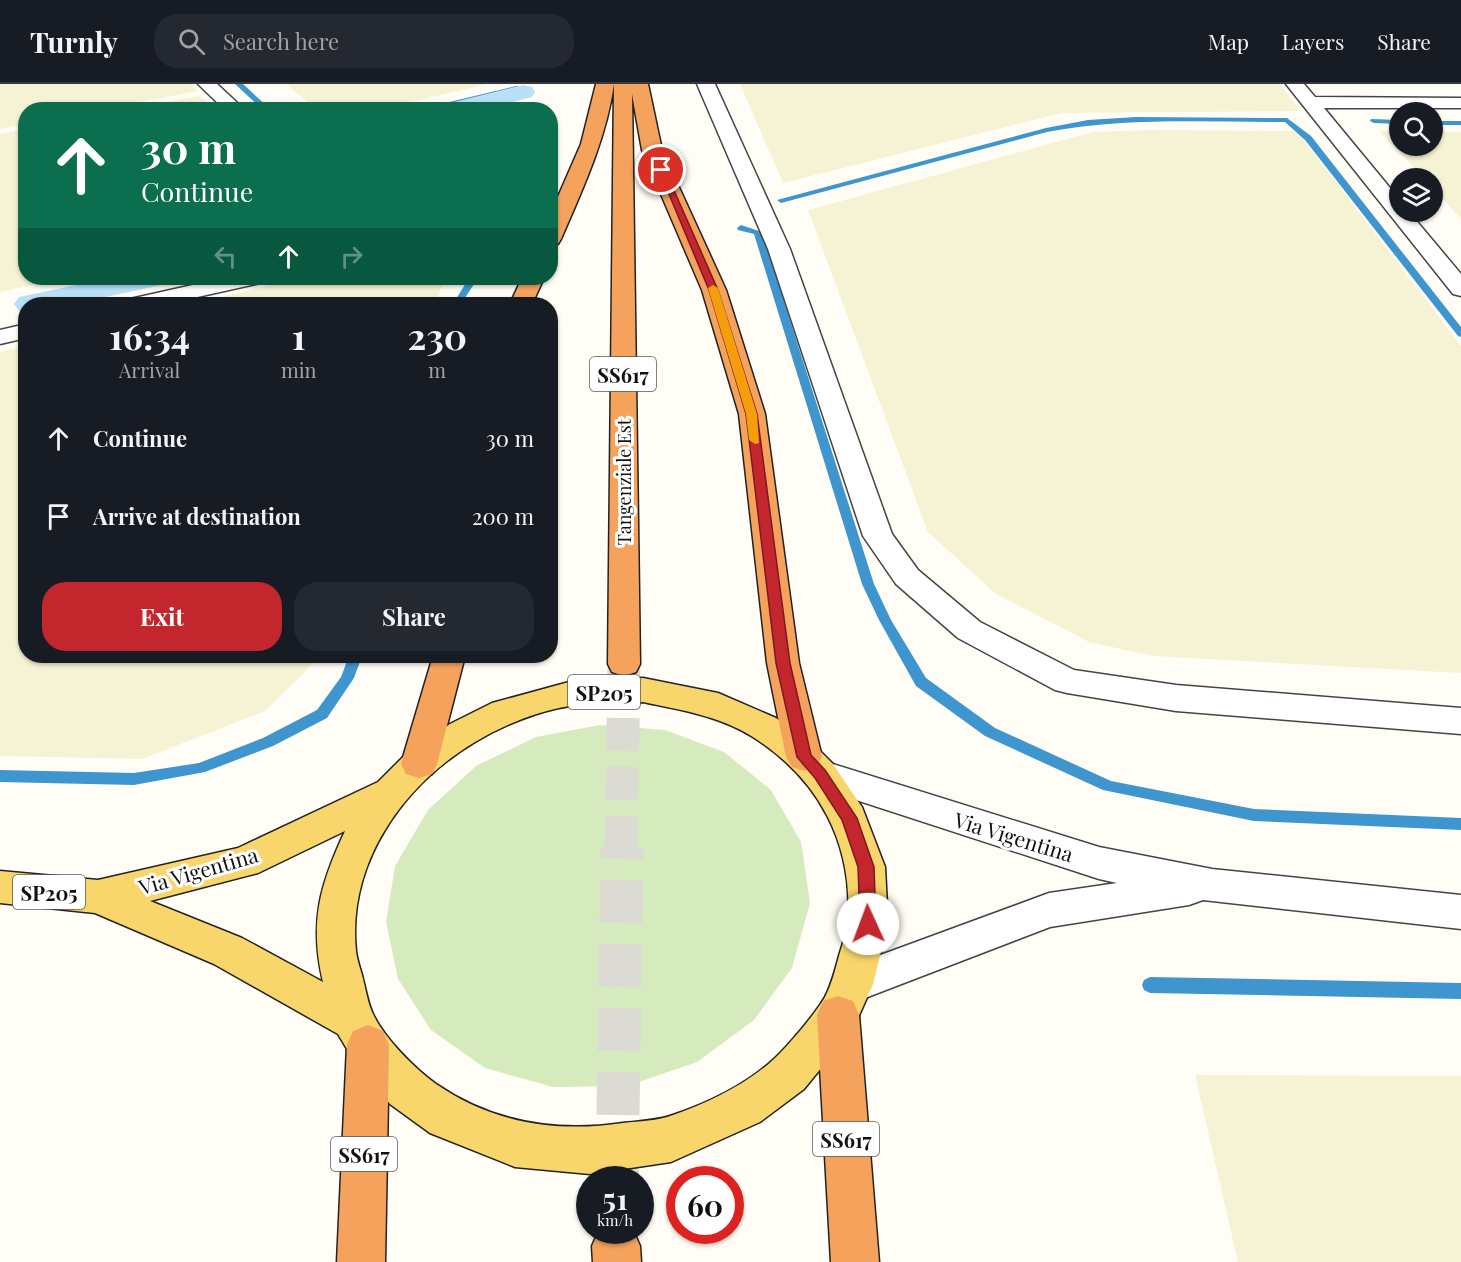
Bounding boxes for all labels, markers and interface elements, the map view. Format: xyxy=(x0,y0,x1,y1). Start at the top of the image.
search box xyxy=(154,14,574,68)
text: Turnly xyxy=(30,23,118,60)
icon: search xyxy=(175,25,208,58)
text: Search here xyxy=(223,26,339,56)
text: Map xyxy=(1208,27,1249,55)
text: Layers xyxy=(1282,27,1344,55)
text: Share xyxy=(1377,27,1431,55)
map controls xyxy=(1389,102,1443,222)
button: search xyxy=(1389,102,1443,156)
text: 30 m xyxy=(141,119,236,175)
icon: ahead xyxy=(42,126,120,204)
pin xyxy=(635,144,686,195)
icon: arrive xyxy=(644,153,677,186)
button: layers xyxy=(1389,168,1443,222)
text: Continue xyxy=(141,173,253,209)
icon: left xyxy=(209,240,242,273)
icon: ahead xyxy=(272,240,305,273)
icon: right xyxy=(335,240,368,273)
text: 16:34 xyxy=(109,311,190,359)
text: 1 xyxy=(292,311,306,359)
text: 230 xyxy=(407,311,467,359)
text: Arrival xyxy=(119,356,180,383)
text: min xyxy=(281,356,316,383)
text: m xyxy=(428,356,446,383)
road number: SS617 xyxy=(590,357,656,391)
street label: Tangenziale Est xyxy=(612,418,636,545)
icon: ahead xyxy=(42,422,75,455)
text: Continue xyxy=(93,423,187,453)
text: 30 m xyxy=(486,423,534,453)
icon: arrive xyxy=(42,500,75,533)
text: Arrive at destination xyxy=(93,501,301,531)
text: 200 m xyxy=(472,501,534,531)
button: Exit xyxy=(42,582,282,651)
button: Share xyxy=(294,582,534,651)
road number: SP205 xyxy=(568,675,640,709)
street label: Via Vigentina xyxy=(950,804,1077,868)
street label: Via Vigentina xyxy=(134,839,261,901)
road number: SP205 xyxy=(13,875,85,909)
position arrow xyxy=(836,892,900,956)
road number: SS617 xyxy=(813,1122,879,1156)
road number: SS617 xyxy=(331,1137,397,1171)
speed limit sign: 60 xyxy=(666,1166,744,1244)
text: 51 xyxy=(602,1178,628,1218)
text: km/h xyxy=(597,1210,633,1230)

